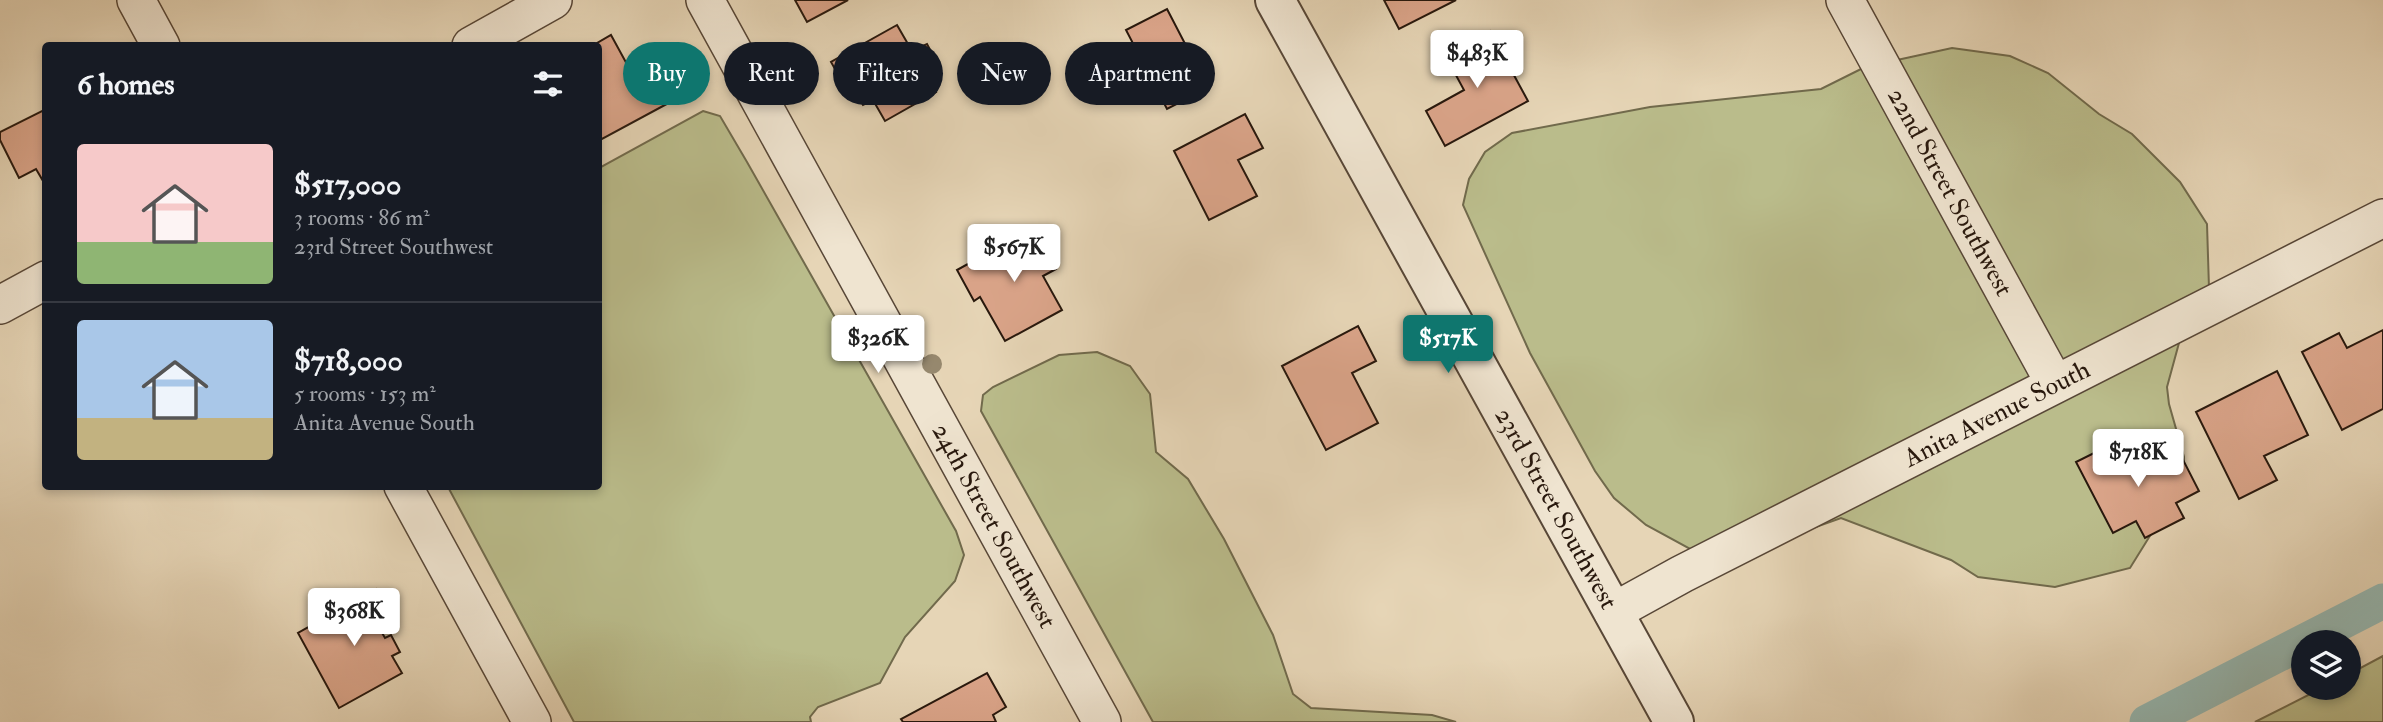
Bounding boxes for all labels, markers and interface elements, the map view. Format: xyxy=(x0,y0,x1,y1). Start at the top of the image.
pin: $483K xyxy=(1428,31,1526,90)
text: $483K xyxy=(1446,38,1508,67)
chip: Buy xyxy=(623,42,710,105)
chip: Rent xyxy=(724,42,819,105)
chip: Filters xyxy=(833,42,943,105)
chip: New xyxy=(957,42,1051,105)
chip: Apartment xyxy=(1065,42,1215,105)
icon: filters xyxy=(529,65,567,103)
text: 6 homes xyxy=(77,66,175,103)
street label: 22nd Street Southwest xyxy=(1880,83,2020,302)
text: $517,000 xyxy=(294,166,401,203)
icon: home xyxy=(133,172,217,256)
text: 3 rooms · 86 m² xyxy=(294,203,430,232)
pin: $567K xyxy=(965,224,1063,284)
text: 23rd Street Southwest xyxy=(294,232,493,261)
text: $567K xyxy=(983,232,1045,261)
pin: $326K xyxy=(829,316,927,375)
pin: $517K xyxy=(1399,316,1497,375)
text: $326K xyxy=(847,323,909,352)
text: $517K xyxy=(1419,323,1477,352)
text: $718,000 xyxy=(294,342,403,379)
icon: home xyxy=(133,348,217,432)
street label: Anita Avenue South xyxy=(1898,353,2096,475)
text: 5 rooms · 153 m² xyxy=(294,379,436,408)
street label: 23rd Street Southwest xyxy=(1487,402,1625,615)
text: Anita Avenue South xyxy=(294,408,475,437)
street label: 24th Street Southwest xyxy=(925,418,1063,634)
pin: $718K xyxy=(2089,430,2187,489)
text: $718K xyxy=(2109,437,2167,466)
pin: $368K xyxy=(305,588,403,648)
text: $368K xyxy=(324,596,384,625)
map controls xyxy=(2291,630,2361,700)
button: layers xyxy=(2291,630,2361,700)

